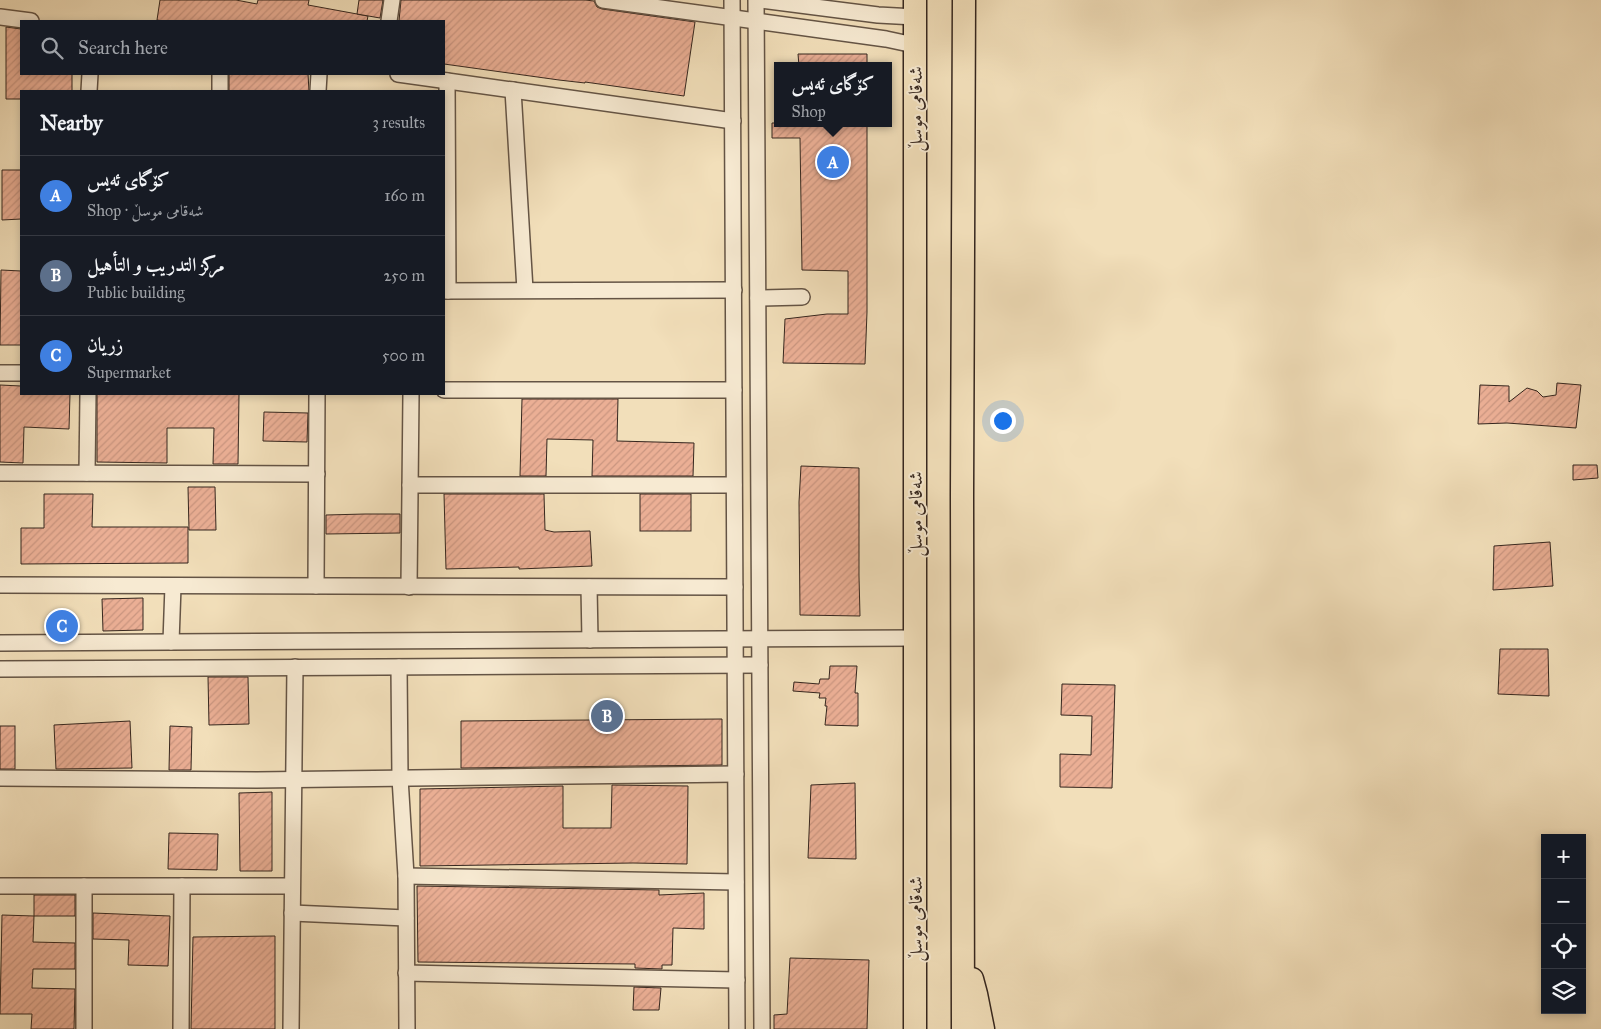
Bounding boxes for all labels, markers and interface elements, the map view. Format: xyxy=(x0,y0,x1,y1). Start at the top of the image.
search box xyxy=(20,20,445,75)
icon: search xyxy=(38,34,66,62)
text: Search here xyxy=(78,36,168,59)
popup xyxy=(774,62,892,127)
street label: شەقامی موسڵ xyxy=(904,66,929,152)
text: کۆگای ئەیس xyxy=(792,72,874,95)
text: Shop xyxy=(792,102,826,121)
text: Nearby xyxy=(40,110,103,136)
text: 3 results xyxy=(372,113,425,132)
pin: A xyxy=(817,143,849,181)
text: کۆگای ئەیس xyxy=(87,168,170,191)
text: A xyxy=(51,186,61,205)
text: 160 m xyxy=(384,186,425,205)
text: Shop · شەقامی موسڵ xyxy=(87,201,204,220)
text: مركز التدريب و التأهيل xyxy=(87,253,225,276)
text: B xyxy=(51,266,61,285)
text: 250 m xyxy=(384,266,425,285)
text: Public building xyxy=(87,283,185,302)
text: زریان xyxy=(87,333,123,356)
text: C xyxy=(51,346,61,365)
text: 500 m xyxy=(382,346,425,365)
text: Supermarket xyxy=(87,363,171,382)
your location xyxy=(990,408,1016,434)
street label: شەقامی موسڵ xyxy=(904,471,929,557)
pin: C xyxy=(46,607,78,645)
pin: B xyxy=(591,697,623,735)
map controls xyxy=(1541,834,1586,1014)
button: + xyxy=(1541,834,1586,879)
street label: شەقامی موسڵ xyxy=(904,876,929,962)
button: − xyxy=(1541,879,1586,924)
button: locate xyxy=(1541,924,1586,969)
button: layers xyxy=(1541,969,1586,1014)

